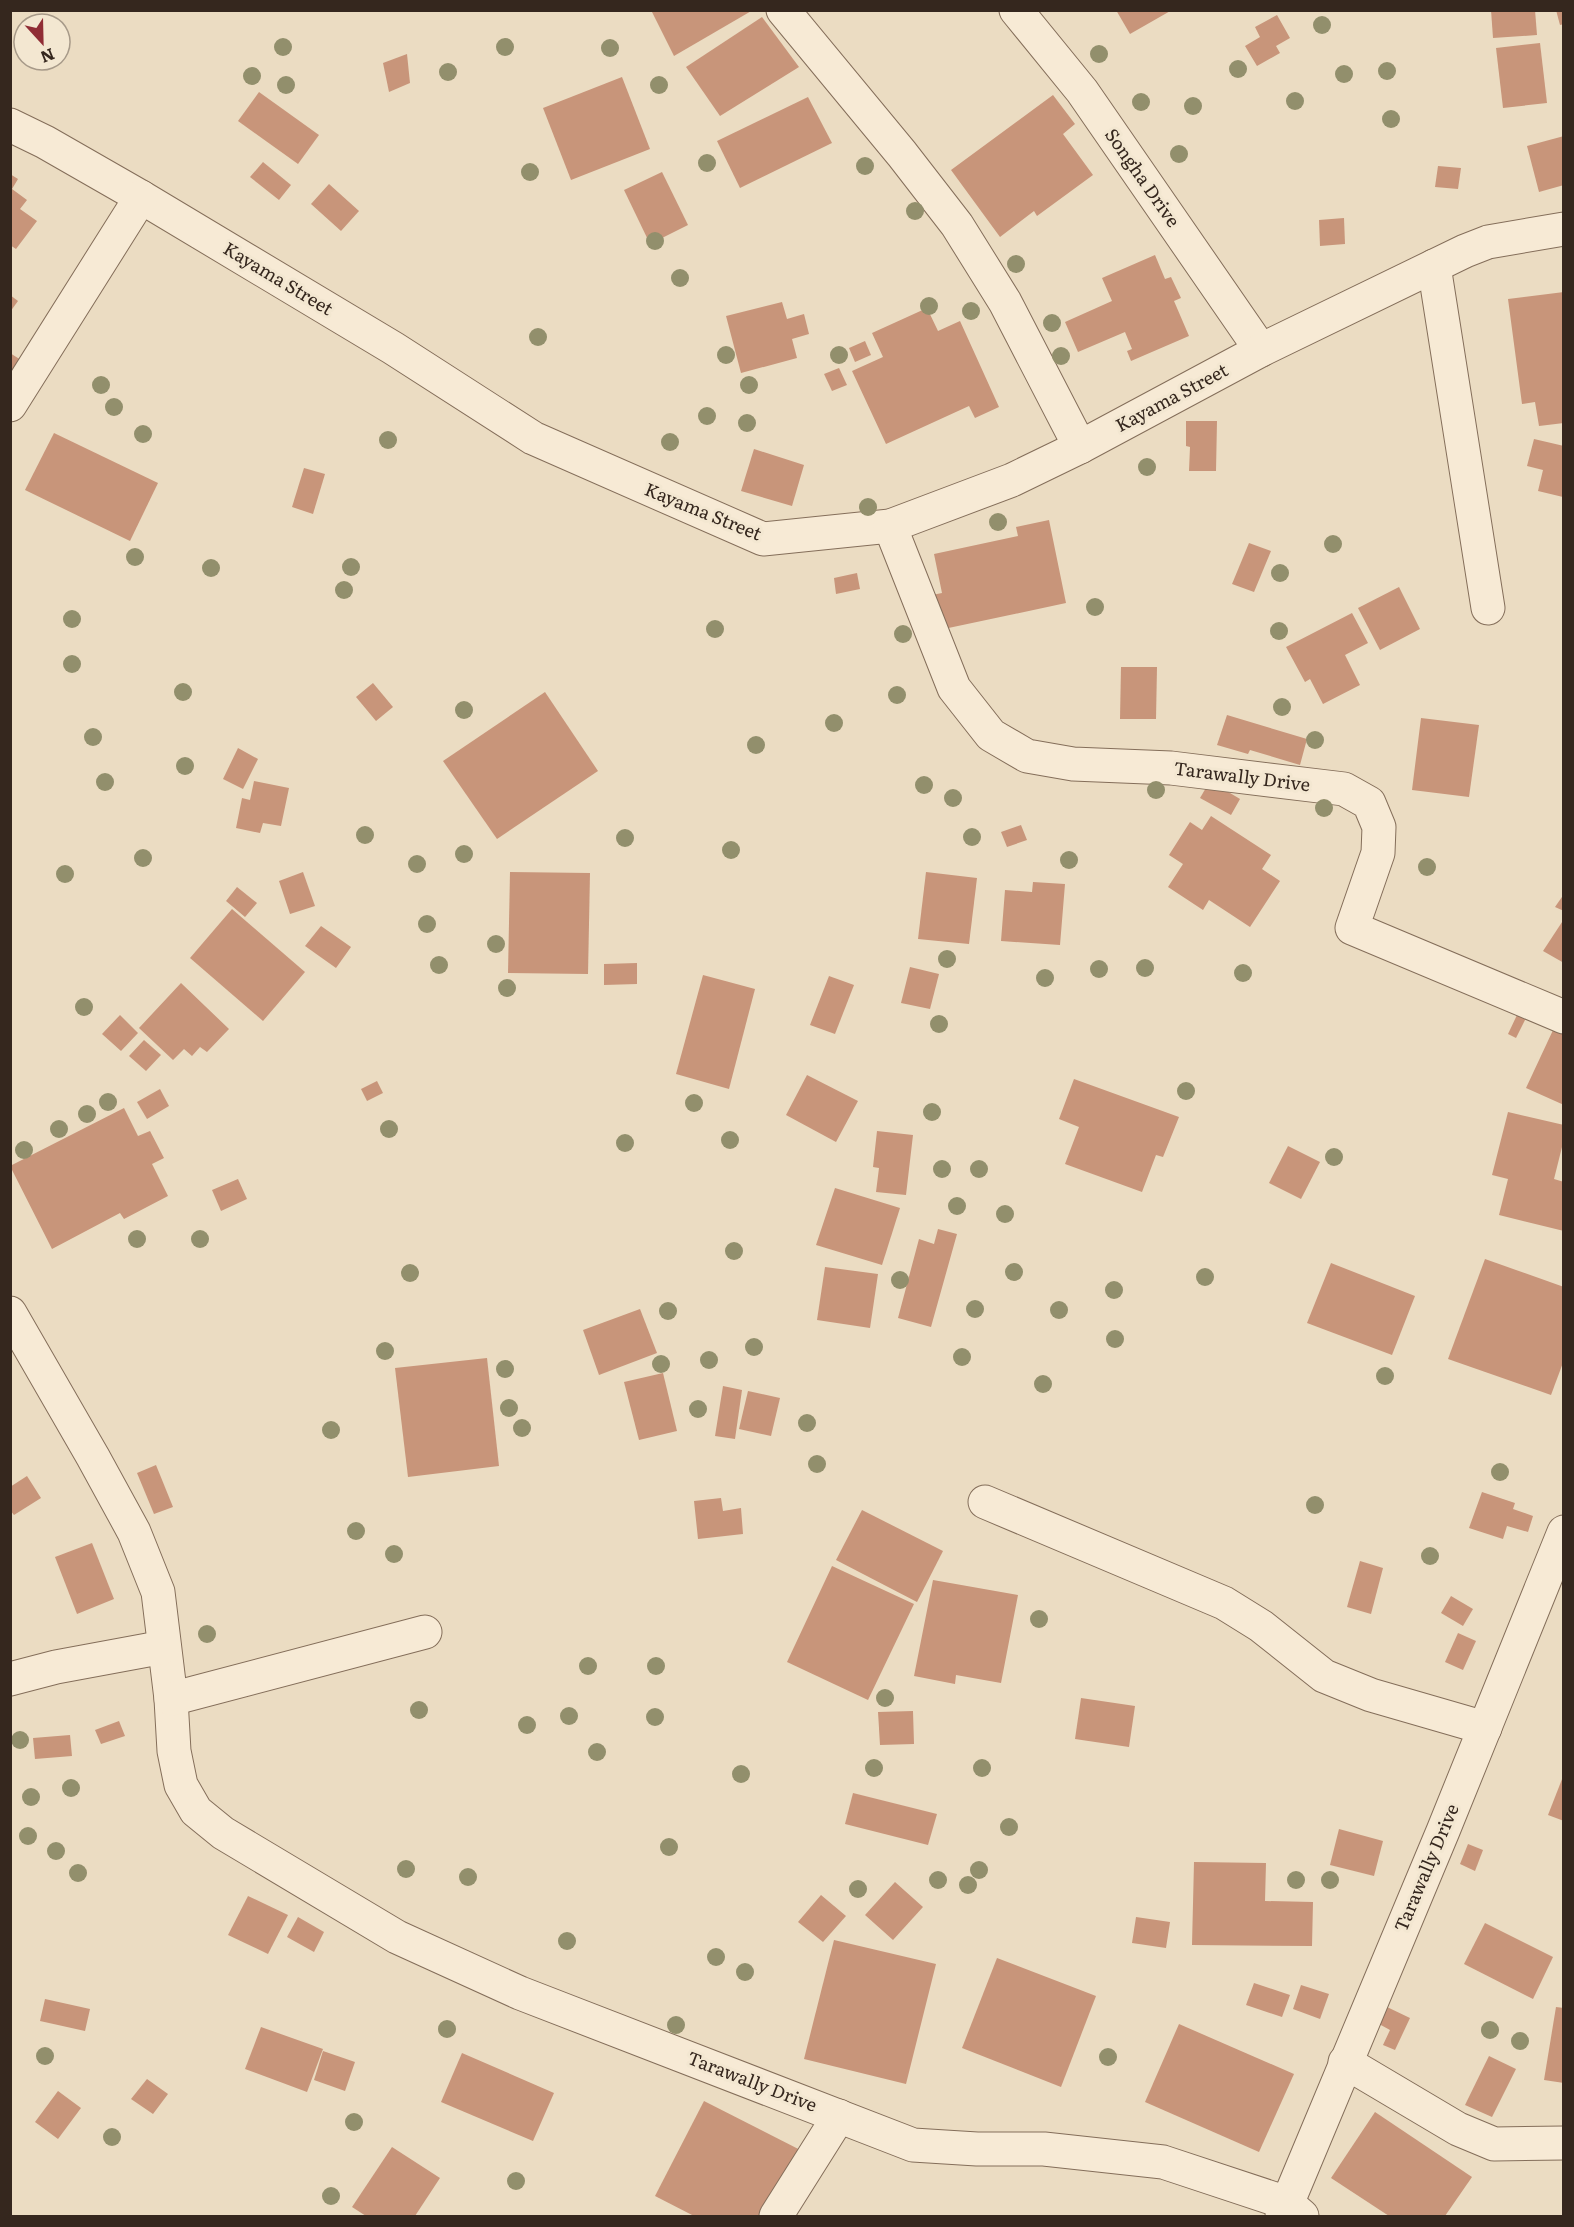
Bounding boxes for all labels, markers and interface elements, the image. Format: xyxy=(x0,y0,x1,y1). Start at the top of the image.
north arrow xyxy=(12,12,72,72)
text: N xyxy=(37,43,59,70)
street label: Songha Drive xyxy=(1099,122,1187,232)
street label: Kayama Street xyxy=(219,234,339,322)
street label: Kayama Street xyxy=(1110,355,1233,438)
street label: Kayama Street xyxy=(641,475,767,547)
street label: Tarawally Drive xyxy=(1173,754,1312,797)
street label: Tarawally Drive xyxy=(1386,1799,1465,1936)
street label: Tarawally Drive xyxy=(684,2043,821,2118)

